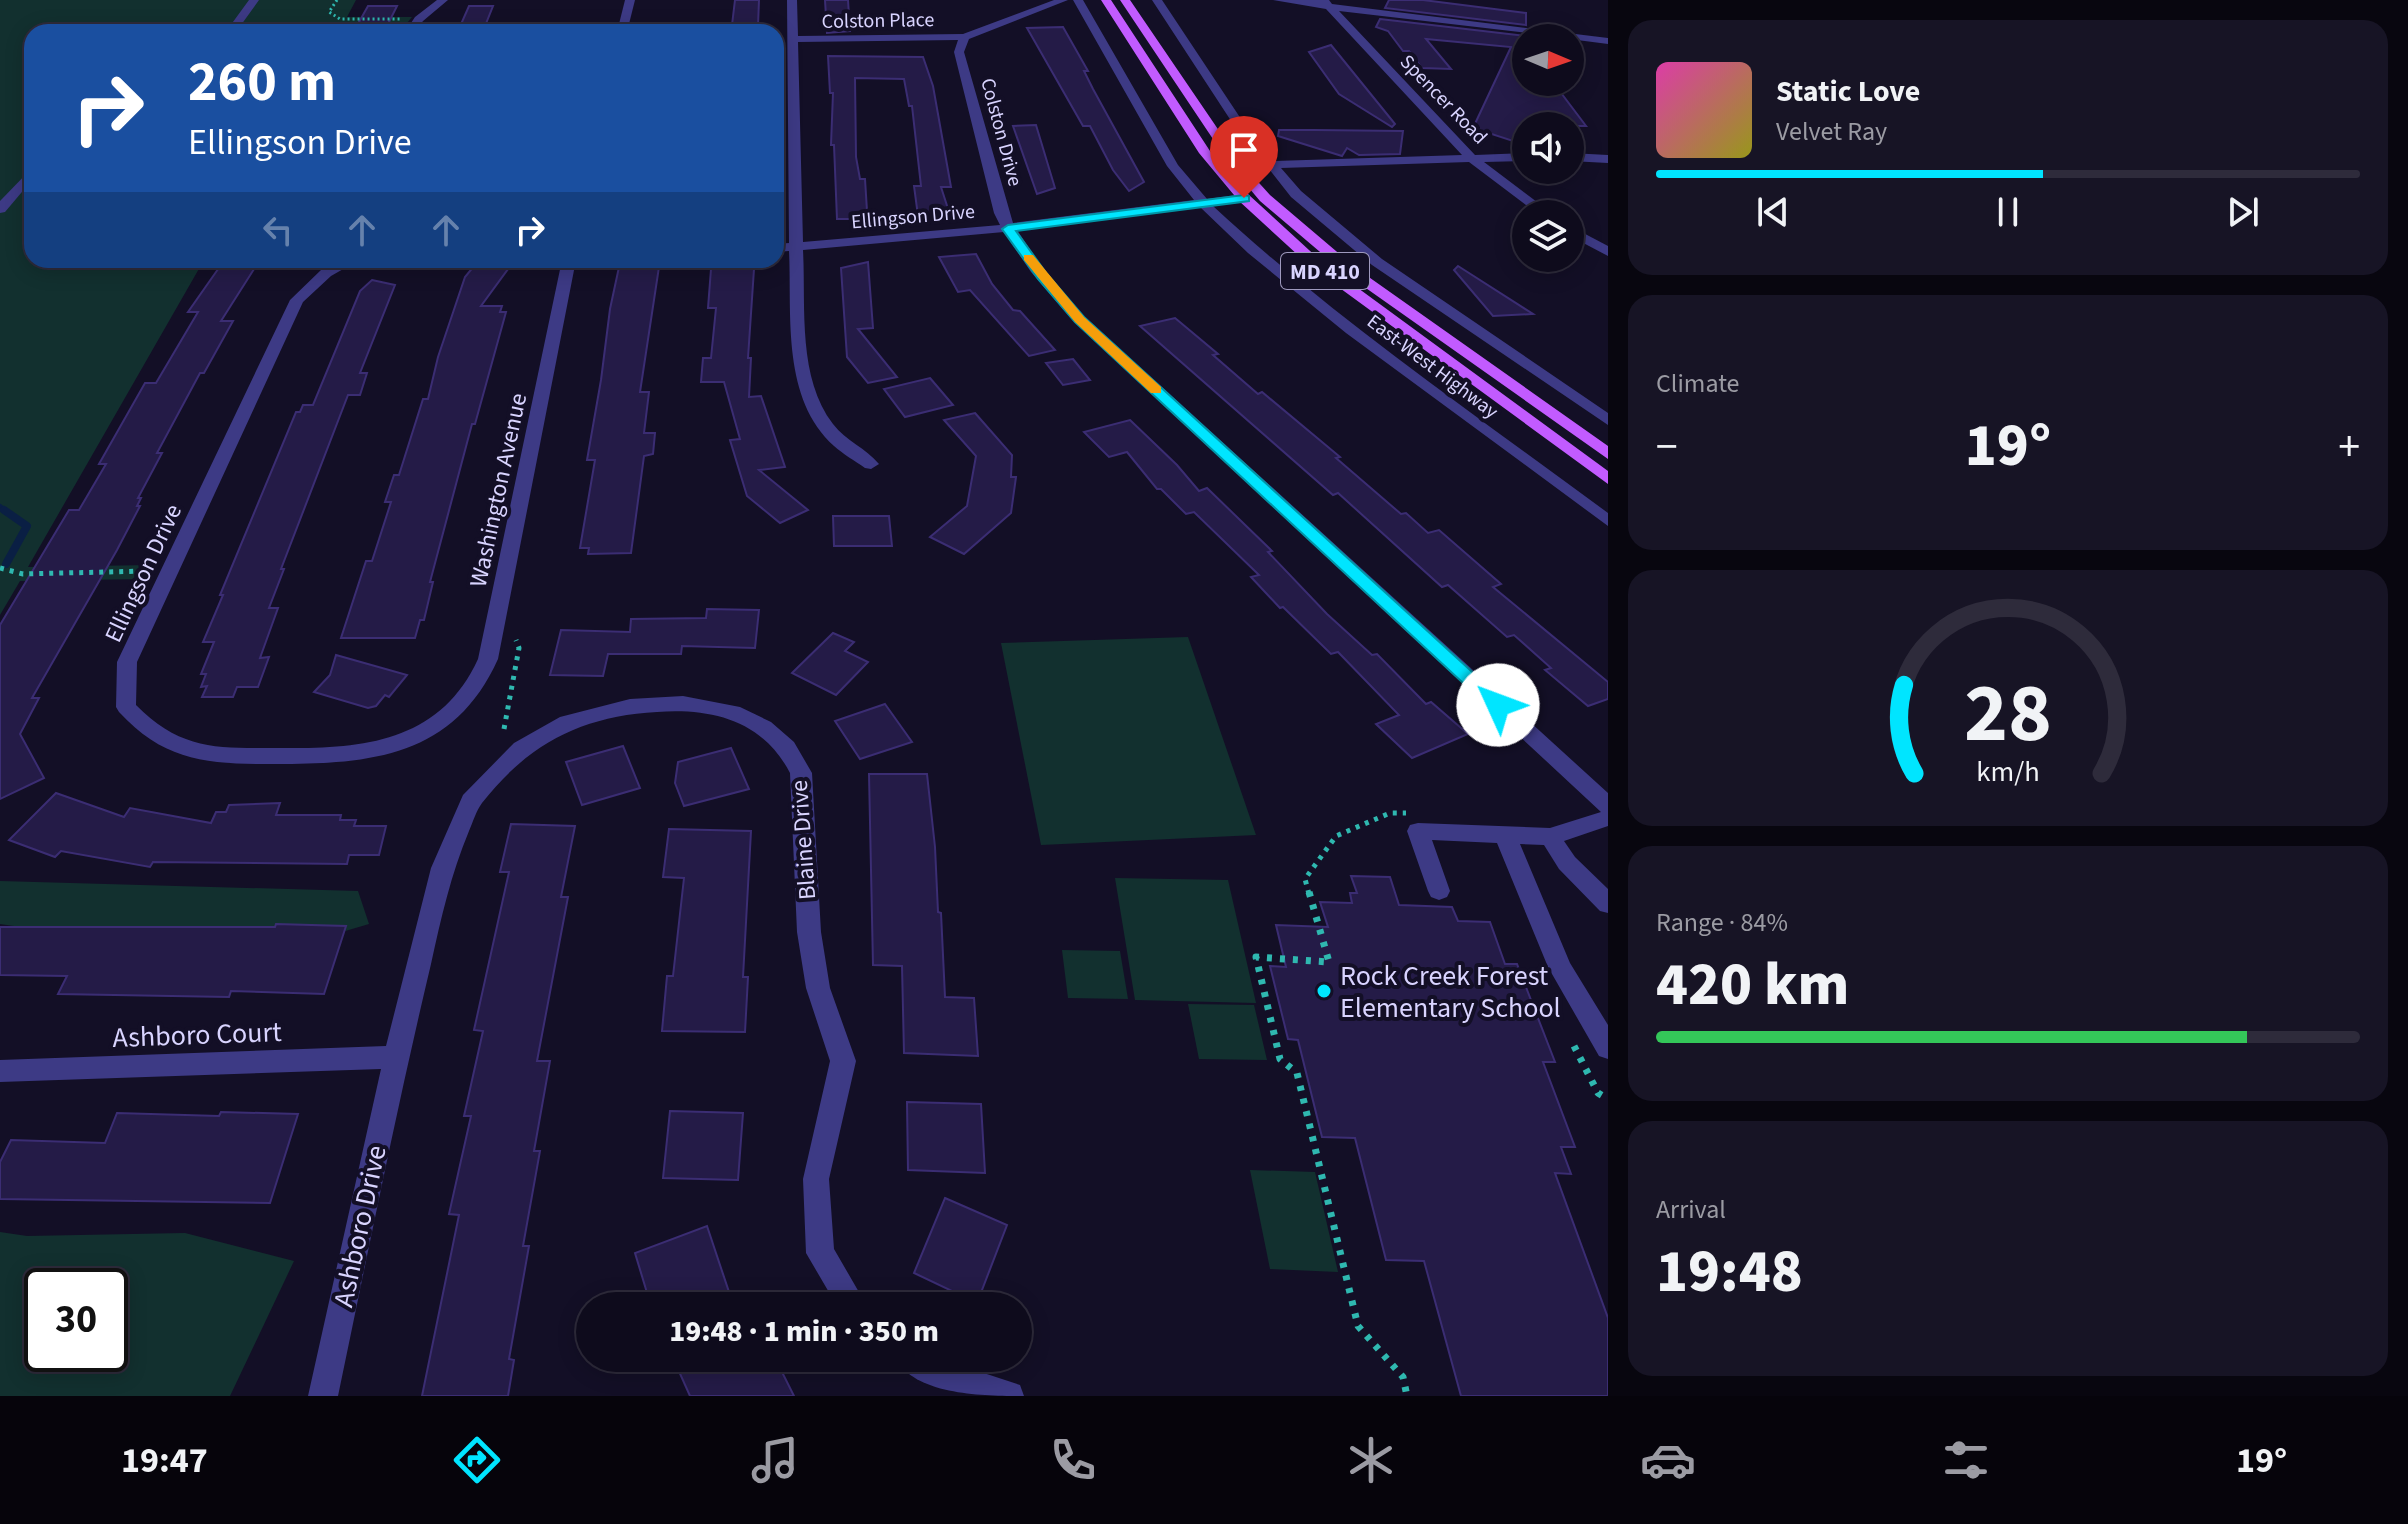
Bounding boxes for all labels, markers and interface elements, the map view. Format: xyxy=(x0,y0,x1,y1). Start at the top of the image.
street label: Colston Place xyxy=(821,6,935,36)
north arrow xyxy=(1512,24,1584,96)
map controls xyxy=(1512,24,1584,272)
text: 260 m xyxy=(188,43,336,122)
street label: Spencer Road xyxy=(1393,49,1493,151)
icon: right xyxy=(56,56,160,160)
text: Static Love xyxy=(1776,70,1920,113)
street label: Colston Drive xyxy=(973,75,1029,190)
button: sound xyxy=(1512,112,1584,184)
text: Velvet Ray xyxy=(1776,113,1887,150)
pin xyxy=(1210,116,1278,198)
text: Ellingson Drive xyxy=(188,117,412,168)
icon: arrive xyxy=(1222,128,1266,172)
icon: previous xyxy=(1751,190,1795,234)
icon: pause xyxy=(1986,190,2030,234)
icon: next xyxy=(2221,190,2265,234)
street label: Ellingson Drive xyxy=(850,198,976,236)
button: layers xyxy=(1512,200,1584,272)
icon: left xyxy=(256,208,300,252)
icon: ahead xyxy=(340,208,384,252)
icon: ahead xyxy=(424,208,468,252)
icon: right xyxy=(508,208,552,252)
road number: MD 410 xyxy=(1281,253,1369,289)
street label: East-West Highway xyxy=(1361,308,1504,426)
text: Climate xyxy=(1656,365,1740,402)
street label: Washington Avenue xyxy=(461,390,536,590)
text: 19° xyxy=(1965,404,2051,489)
text: − xyxy=(1656,416,1678,479)
text: + xyxy=(2338,416,2360,479)
street label: Ellingson Drive xyxy=(96,498,191,648)
text: 28 xyxy=(1964,655,2052,773)
position arrow xyxy=(1456,663,1540,747)
text: km/h xyxy=(1976,752,2040,792)
street label: Blaine Drive xyxy=(782,779,825,901)
text: Range · 84% xyxy=(1656,904,1788,941)
text: 420 km xyxy=(1656,943,1849,1028)
place label: Rock Creek Forest Elementary School xyxy=(1340,956,1561,1028)
marker: Rock Creek Forest Elementary School xyxy=(1315,982,1333,1000)
street label: Ashboro Court xyxy=(112,1012,283,1058)
street label: Ashboro Drive xyxy=(323,1142,397,1311)
text: Arrival xyxy=(1656,1191,1726,1228)
text: 19:48 xyxy=(1656,1230,1803,1315)
speed limit sign: 30 xyxy=(24,1268,128,1372)
text: 19:48 · 1 min · 350 m xyxy=(669,1310,939,1353)
icon: directions xyxy=(449,1432,505,1488)
icon: music xyxy=(747,1432,803,1488)
icon: phone xyxy=(1045,1432,1101,1488)
icon: climate xyxy=(1343,1432,1399,1488)
icon: car xyxy=(1640,1432,1696,1488)
icon: filters xyxy=(1938,1432,1994,1488)
text: 19:47 xyxy=(121,1435,208,1486)
text: 19° xyxy=(2236,1435,2287,1486)

